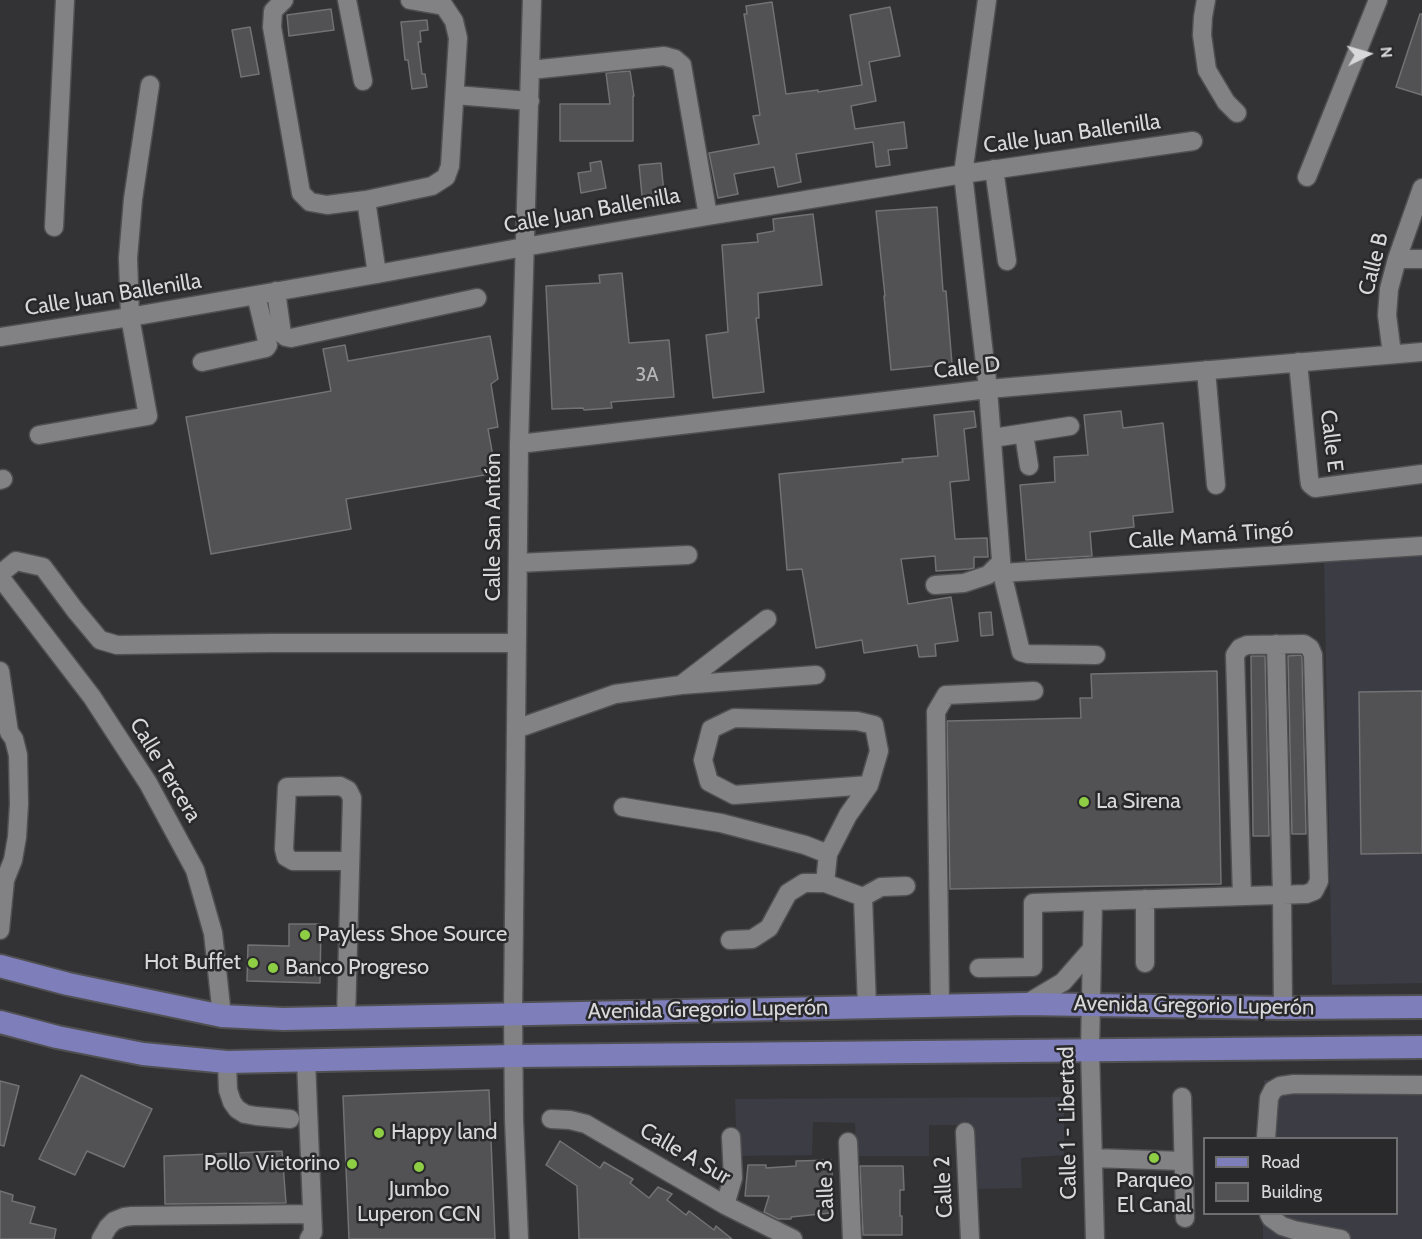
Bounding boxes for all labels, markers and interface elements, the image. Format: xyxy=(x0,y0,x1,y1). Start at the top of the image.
north arrow xyxy=(1338,24,1398,84)
text: N xyxy=(1376,46,1396,59)
street label: Calle Juan Ballenilla xyxy=(982,109,1162,159)
street label: Calle Juan Ballenilla xyxy=(502,183,682,239)
street label: Calle B xyxy=(1353,230,1395,298)
street label: Calle Juan Ballenilla xyxy=(23,268,203,322)
street label: Calle D xyxy=(933,351,1001,385)
house number: 3A xyxy=(635,363,659,387)
street label: Calle E xyxy=(1314,408,1348,474)
street label: Calle San Antón xyxy=(481,453,507,601)
street label: Calle Mamá Tingó xyxy=(1128,517,1294,555)
street label: Calle Tercera xyxy=(124,713,206,827)
place label: La Sirena xyxy=(1096,789,1181,815)
marker: La Sirena xyxy=(1077,795,1091,809)
place label: Payless Shoe Source xyxy=(317,922,507,948)
marker: Payless Shoe Source xyxy=(298,928,312,942)
place label: Hot Buffet xyxy=(144,950,241,976)
place label: Banco Progreso xyxy=(285,955,429,981)
marker: Hot Buffet xyxy=(246,956,260,970)
marker: Banco Progreso xyxy=(266,961,280,975)
street label: Avenida Gregorio Luperón xyxy=(1073,991,1315,1021)
street label: Avenida Gregorio Luperón xyxy=(587,995,829,1025)
street label: Calle 1 - Libertad xyxy=(1053,1046,1083,1200)
street label: Calle A Sur xyxy=(635,1117,735,1191)
place label: Happy land xyxy=(391,1120,497,1146)
marker: Happy land xyxy=(372,1126,386,1140)
legend xyxy=(1203,1137,1398,1215)
place label: Pollo Victorino xyxy=(204,1151,340,1177)
marker: Parqueo El Canal xyxy=(1147,1151,1161,1165)
text: Road xyxy=(1261,1151,1300,1173)
street label: Calle 2 xyxy=(929,1155,959,1219)
marker: Pollo Victorino xyxy=(345,1157,359,1171)
street label: Calle 3 xyxy=(812,1159,840,1223)
marker: Jumbo Luperon CCN xyxy=(412,1160,426,1174)
place label: Parqueo El Canal xyxy=(1116,1168,1192,1220)
place label: Jumbo Luperon CCN xyxy=(357,1177,481,1228)
text: Building xyxy=(1261,1181,1322,1203)

